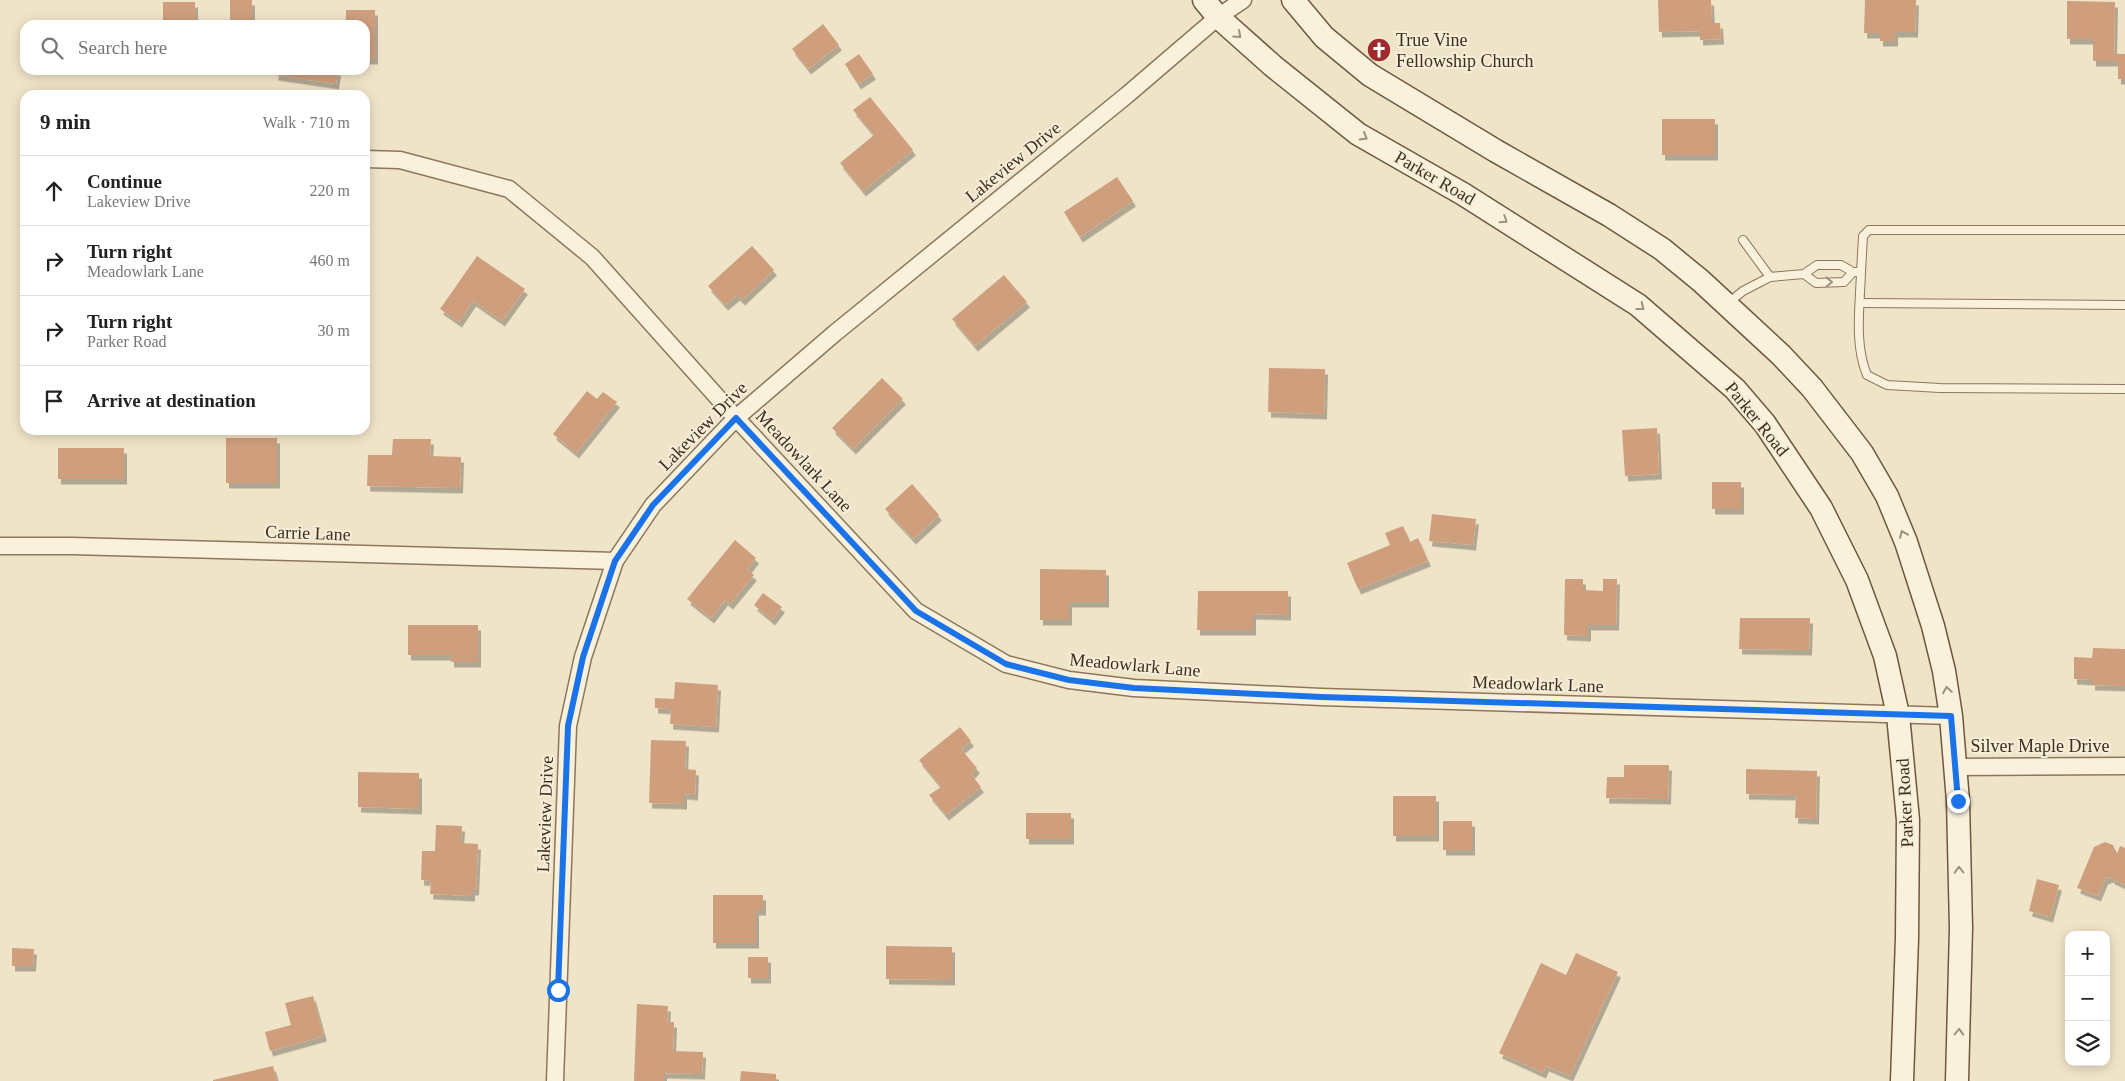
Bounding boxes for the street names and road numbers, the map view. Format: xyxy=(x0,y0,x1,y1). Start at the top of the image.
street label: Lakeview Drive xyxy=(961,118,1065,206)
street label: Parker Road xyxy=(1391,147,1479,209)
street label: Lakeview Drive xyxy=(655,378,751,474)
street label: Parker Road xyxy=(1721,378,1793,460)
street label: Meadowlark Lane xyxy=(752,406,856,516)
street label: Carrie Lane xyxy=(265,522,351,544)
street label: Meadowlark Lane xyxy=(1069,649,1201,681)
street label: Meadowlark Lane xyxy=(1472,672,1604,696)
street label: Silver Maple Drive xyxy=(1971,736,2109,756)
street label: Lakeview Drive xyxy=(533,755,557,873)
street label: Parker Road xyxy=(1893,758,1917,848)

